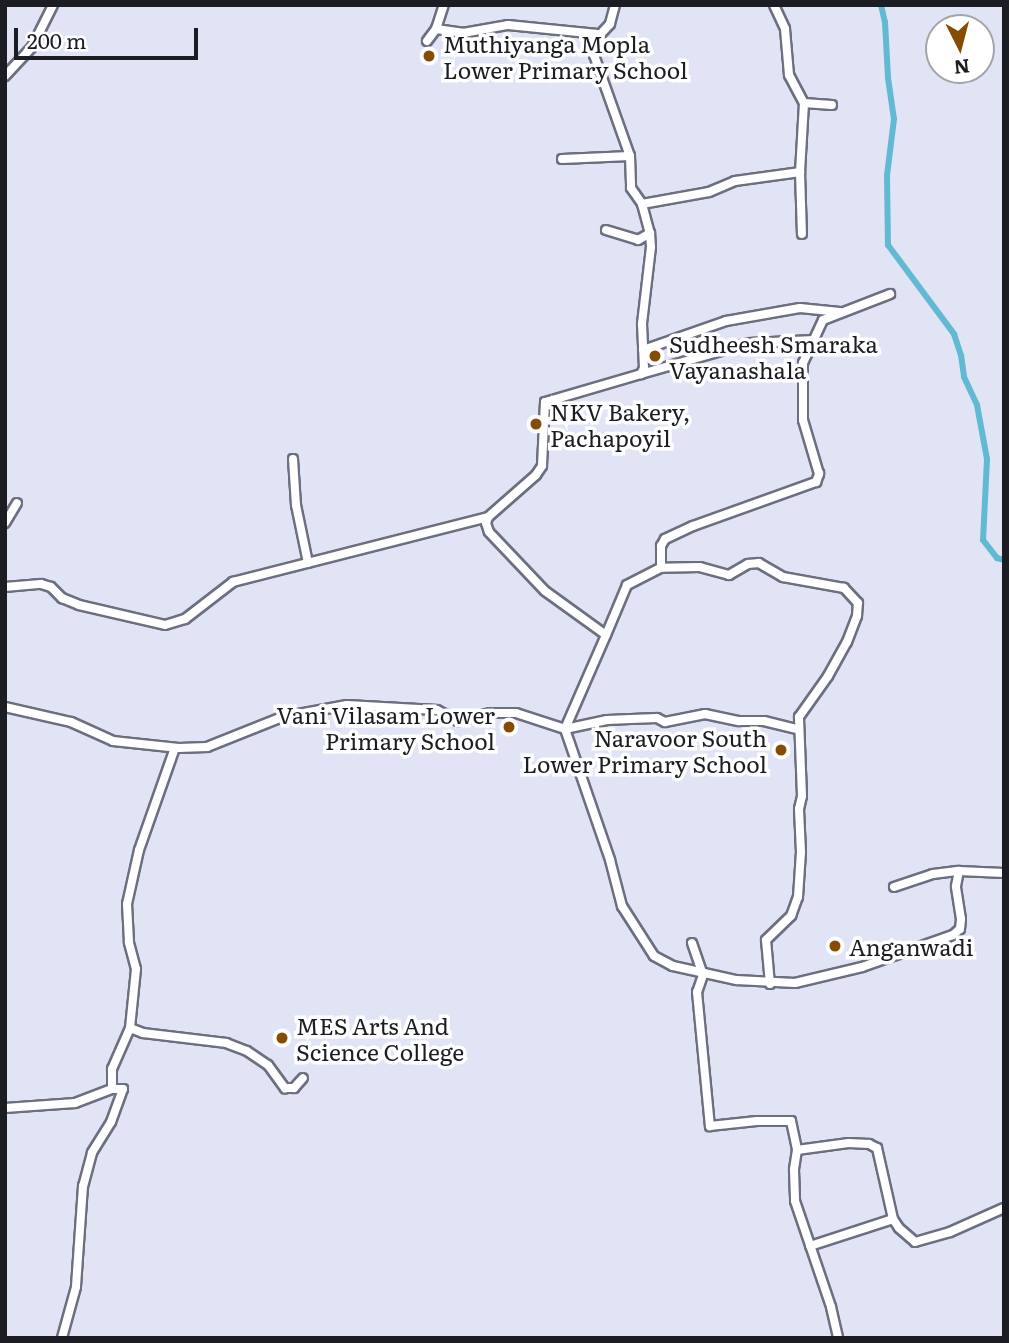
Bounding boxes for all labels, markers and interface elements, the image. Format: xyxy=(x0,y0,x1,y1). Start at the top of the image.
scale bar xyxy=(18,14,201,58)
north arrow xyxy=(925,14,995,84)
text: 200 m xyxy=(27,24,87,55)
place label: Muthiyanga Mopla Lower Primary School xyxy=(443,29,688,83)
marker: Muthiyanga Mopla Lower Primary School xyxy=(421,48,437,64)
text: N xyxy=(953,53,971,83)
place label: Sudheesh Smaraka Vayanashala xyxy=(669,329,878,383)
marker: Sudheesh Smaraka Vayanashala xyxy=(647,348,663,364)
place label: NKV Bakery, Pachapoyil xyxy=(550,397,690,451)
marker: NKV Bakery, Pachapoyil xyxy=(528,416,544,432)
place label: Vani Vilasam Lower Primary School xyxy=(276,700,495,754)
marker: Vani Vilasam Lower Primary School xyxy=(501,719,517,735)
place label: Naravoor South Lower Primary School xyxy=(522,723,767,777)
marker: Naravoor South Lower Primary School xyxy=(773,742,789,758)
place label: Anganwadi xyxy=(849,932,973,960)
marker: Anganwadi xyxy=(827,938,843,954)
place label: MES Arts And Science College xyxy=(296,1011,464,1065)
marker: MES Arts And Science College xyxy=(274,1030,290,1046)

